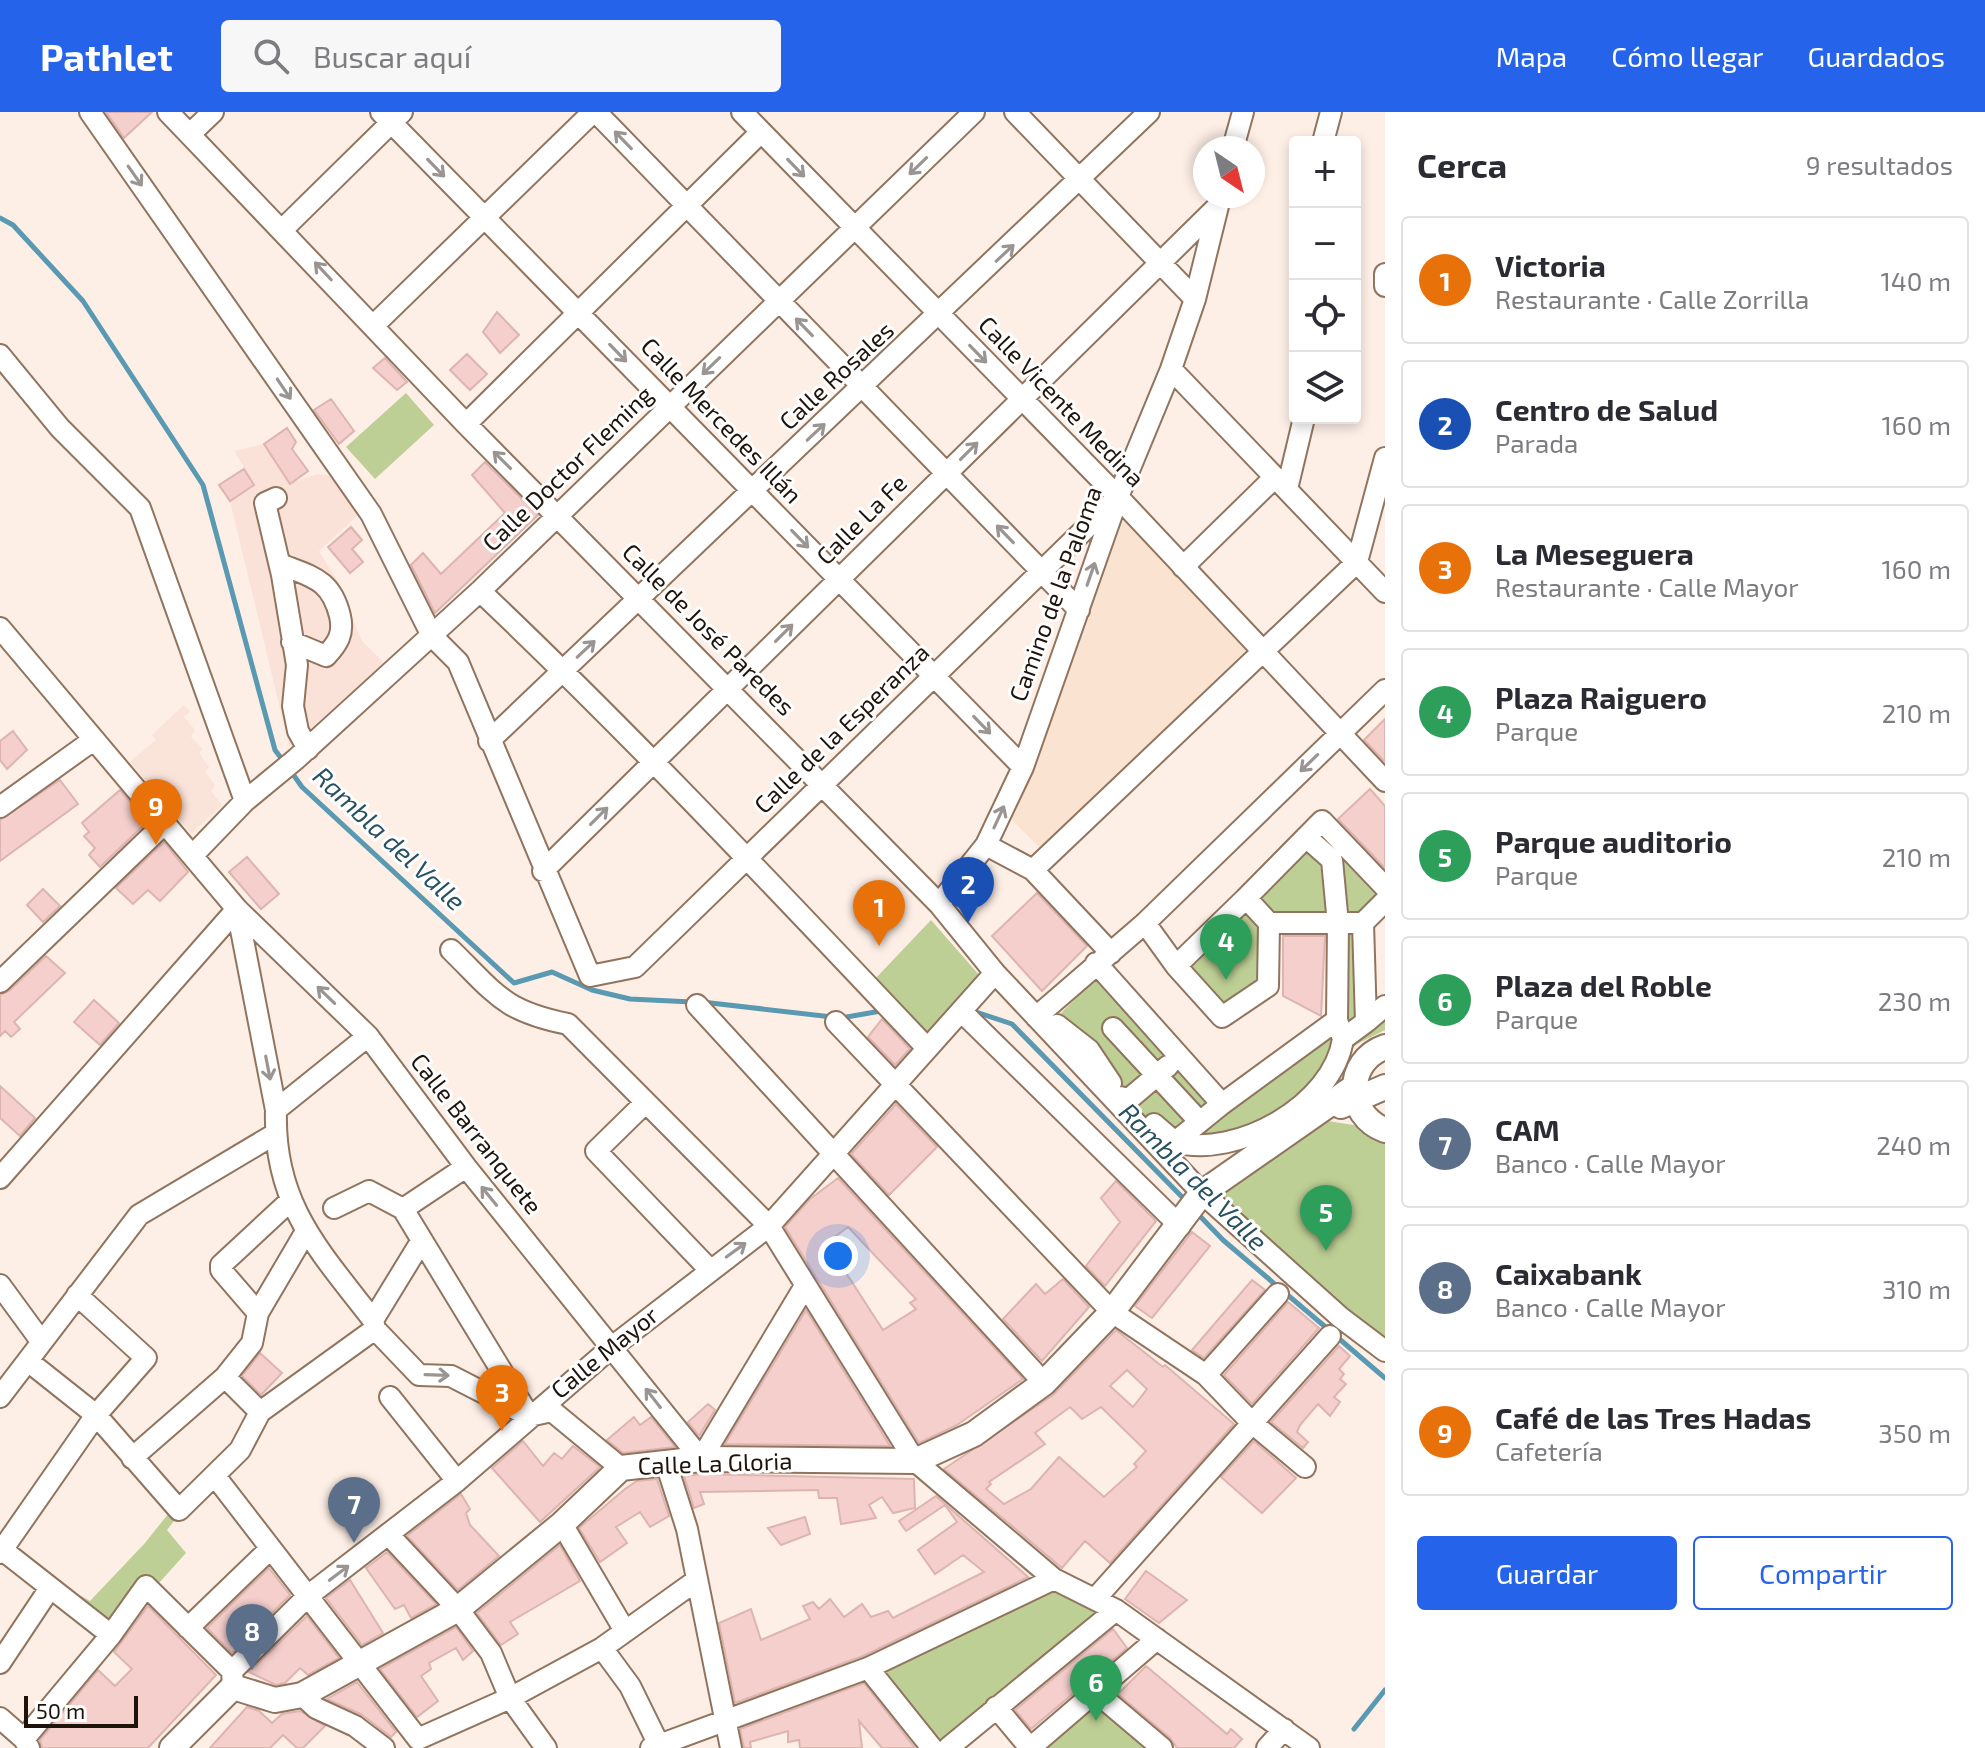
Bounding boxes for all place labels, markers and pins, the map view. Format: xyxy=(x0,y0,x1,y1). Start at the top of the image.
pin: 9 xyxy=(130,779,182,845)
pin: 2 xyxy=(942,857,994,923)
pin: 1 xyxy=(853,880,905,946)
pin: 4 xyxy=(1200,914,1252,980)
pin: 5 xyxy=(1300,1185,1352,1251)
pin: 3 xyxy=(476,1365,528,1431)
pin: 7 xyxy=(328,1477,380,1543)
pin: 8 xyxy=(226,1604,278,1670)
pin: 6 xyxy=(1070,1655,1122,1721)

